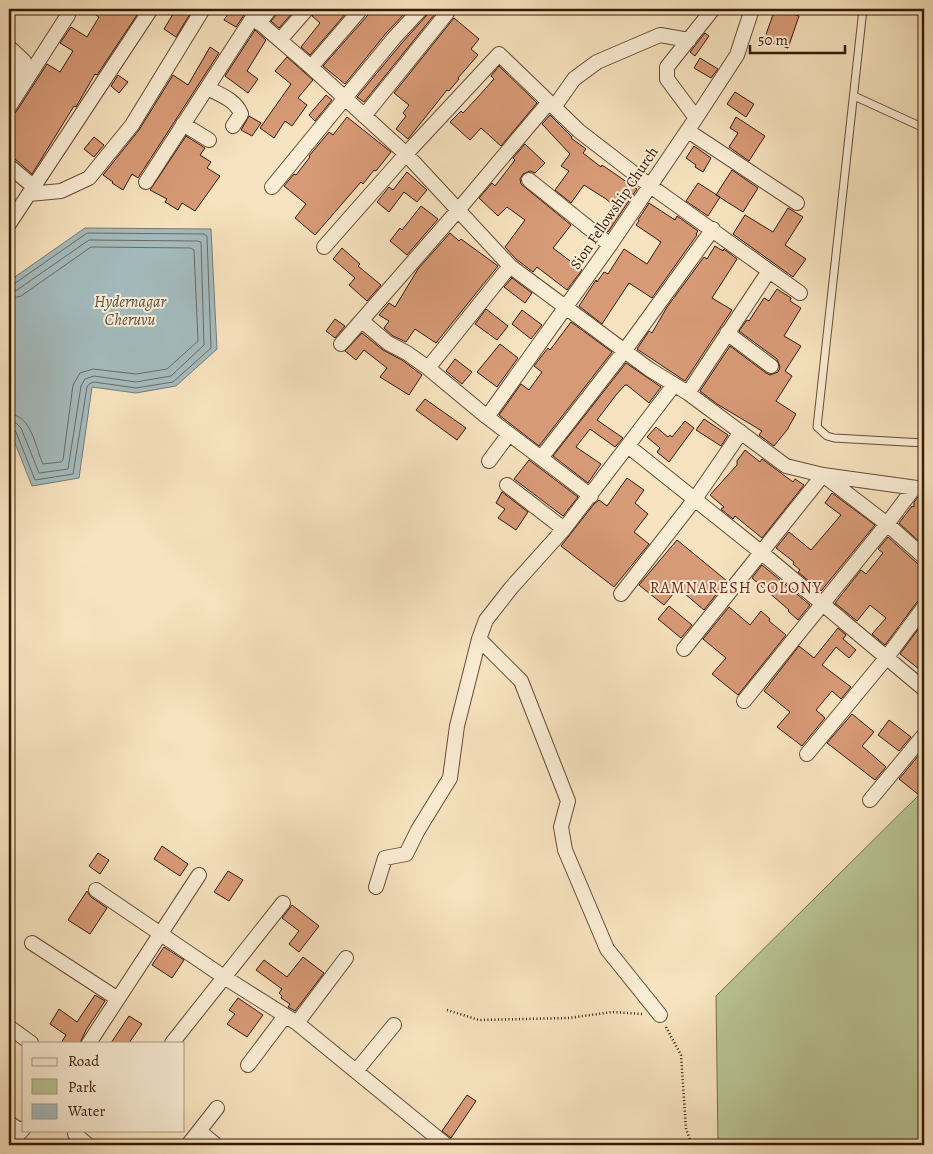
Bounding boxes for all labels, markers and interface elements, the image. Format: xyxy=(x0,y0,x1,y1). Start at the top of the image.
scale bar xyxy=(750,22,846,54)
text: 50 m xyxy=(758,30,788,50)
street label: Sion Fellowship Church xyxy=(565,143,663,273)
water label: Hydernagar Cheruvu xyxy=(94,291,166,331)
district label: RAMNARESH COLONY xyxy=(650,577,822,599)
legend xyxy=(22,1042,185,1132)
text: Road xyxy=(68,1051,100,1071)
text: Park xyxy=(68,1077,97,1097)
text: Water xyxy=(67,1101,105,1121)

